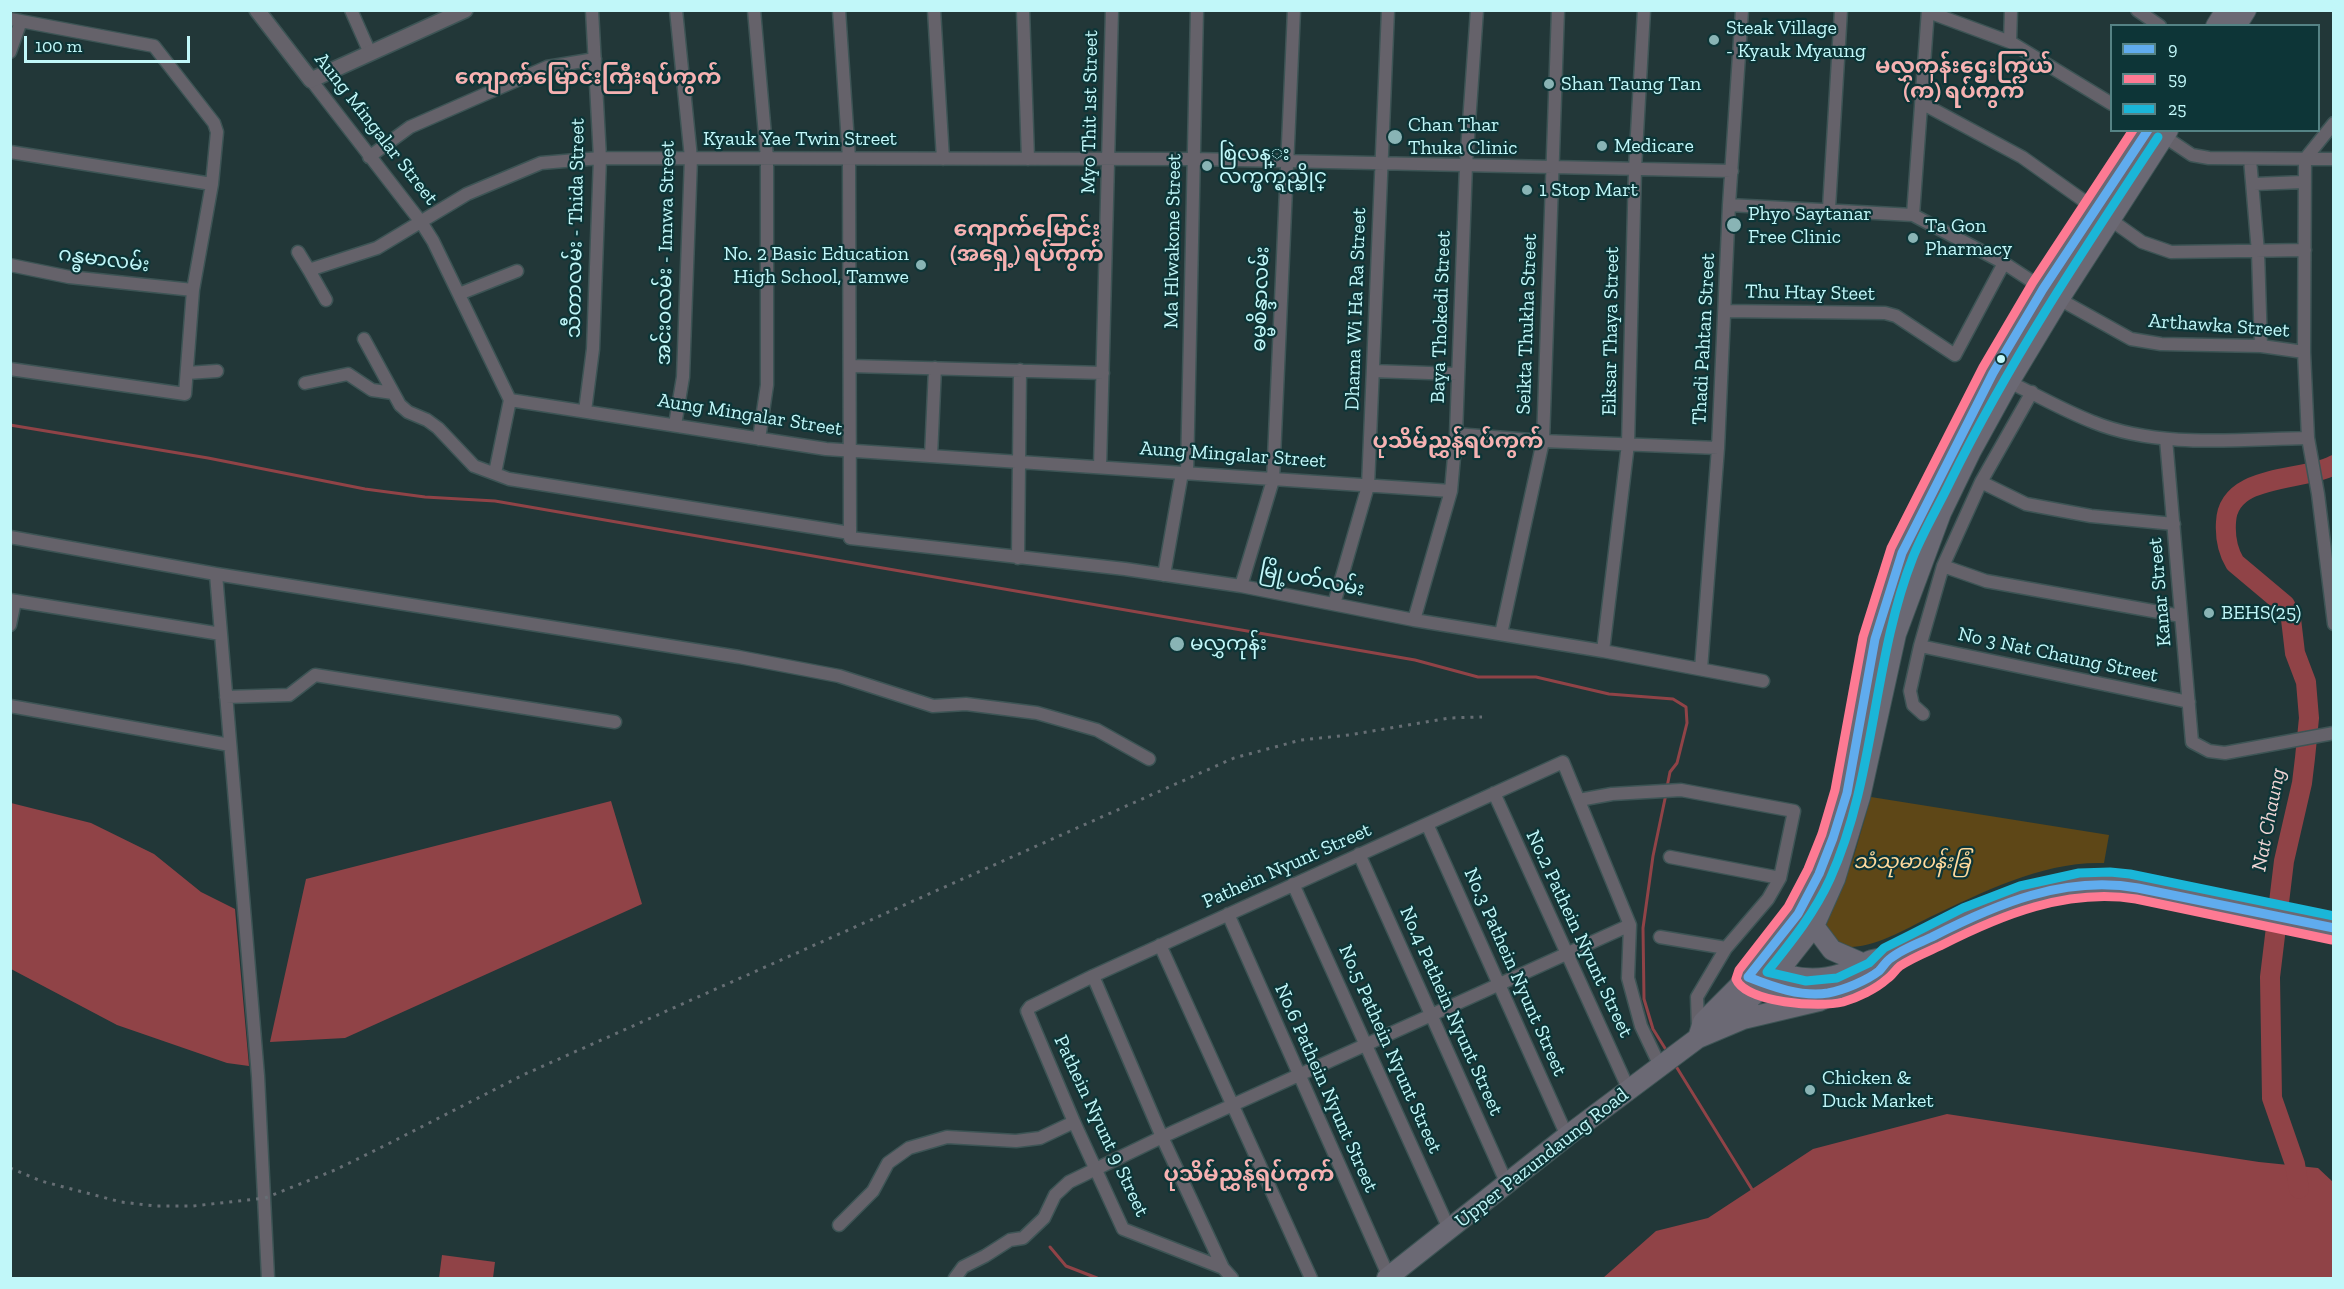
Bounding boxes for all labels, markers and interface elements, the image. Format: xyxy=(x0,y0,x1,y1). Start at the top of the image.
place label: Steak Village - Kyauk Myaung xyxy=(1726,16,1866,63)
scale bar xyxy=(27,24,194,62)
legend xyxy=(2110,24,2320,132)
street label: Myo Thit 1st Street xyxy=(1077,30,1103,194)
marker: Steak Village - Kyauk Myaung xyxy=(1707,33,1721,47)
text: 100 m xyxy=(35,35,82,57)
text: 9 xyxy=(2168,38,2178,60)
street label: Aung Mingalar Street xyxy=(309,48,443,210)
district label: မလွှကုန်းဌေးကြွယ် (က) ရပ်ကွက် xyxy=(1875,54,2053,106)
district label: ကျောက်မြောင်းကြီးရပ်ကွက် xyxy=(455,65,721,91)
text: 59 xyxy=(2168,68,2187,90)
place label: Shan Taung Tan xyxy=(1561,72,1701,96)
marker: Shan Taung Tan xyxy=(1542,77,1556,91)
text: 25 xyxy=(2168,98,2187,120)
place label: Chan Thar Thuka Clinic xyxy=(1408,113,1518,160)
street label: သီတာလမ်း - Thida Street xyxy=(562,118,590,338)
street label: Kyauk Yae Twin Street xyxy=(703,127,897,151)
marker: Chan Thar Thuka Clinic xyxy=(1386,128,1404,146)
place label: Medicare xyxy=(1614,134,1694,158)
marker: Medicare xyxy=(1595,139,1609,153)
street label: အင်းဝလမ်း - Innwa Street xyxy=(652,140,680,366)
place label: စြဲလန္း လက္ဖက္ရည္ဆိုင္ xyxy=(1219,142,1327,189)
street label: Ma Hlwakone Street xyxy=(1159,153,1187,329)
marker: စြဲလန္း လက္ဖက္ရည္ဆိုင္ xyxy=(1200,159,1214,173)
place label: 1 Stop Mart xyxy=(1539,178,1638,202)
marker: 1 Stop Mart xyxy=(1520,183,1534,197)
place label: Phyo Saytanar Free Clinic xyxy=(1748,202,1872,249)
street label: Dhama Wi Ha Ra Street xyxy=(1340,207,1372,411)
place label: Ta Gon Pharmacy xyxy=(1925,214,2012,261)
marker: Phyo Saytanar Free Clinic xyxy=(1725,216,1743,234)
district label: ကျောက်မြောင်း (အရှေ့) ရပ်ကွက် xyxy=(950,217,1104,268)
street label: Baya Thokedi Street xyxy=(1426,230,1456,404)
marker: Ta Gon Pharmacy xyxy=(1906,231,1920,245)
street label: Seikta Thukha Street xyxy=(1512,233,1542,415)
place label: No. 2 Basic Education High School, Tamwe xyxy=(724,242,909,289)
street label: ဂန္ဓမာလမ်း xyxy=(57,243,151,277)
street label: ဓမ္မစိန္ဒာလမ်း xyxy=(1247,246,1275,352)
street label: Eiksar Thaya Street xyxy=(1598,246,1624,416)
street label: Thadi Pahtan Street xyxy=(1688,252,1720,426)
marker: No. 2 Basic Education High School, Tamwe xyxy=(914,258,928,272)
street label: Thu Htay Steet xyxy=(1745,280,1875,306)
street label: Arthawka Street xyxy=(2147,309,2291,343)
unlabelled marker xyxy=(1995,353,2007,365)
street label: Aung Mingalar Street xyxy=(656,389,844,441)
district label: ပုသိမ်ညွှန့်ရပ်ကွက် xyxy=(1372,429,1544,455)
street label: Aung Mingalar Street xyxy=(1139,437,1327,473)
street label: Kanar Street xyxy=(2143,537,2177,647)
street label: မြို့ပတ်လမ်း xyxy=(1257,558,1367,602)
place label: BEHS(25) xyxy=(2221,601,2301,625)
marker: BEHS(25) xyxy=(2202,606,2216,620)
street label: No 3 Nat Chaung Street xyxy=(1956,622,2160,688)
place label: မလွှကုန်း xyxy=(1190,632,1267,656)
marker: မလွှကုန်း xyxy=(1168,635,1186,653)
water label: Nat Chaung xyxy=(2247,766,2291,874)
street label: Pathein Nyunt Street xyxy=(1199,818,1375,914)
street label: No.2 Pathein Nyunt Street xyxy=(1520,827,1638,1041)
park label: သံသုမာပန်းခြံ xyxy=(1853,850,1971,874)
street label: No.3 Pathein Nyunt Street xyxy=(1458,864,1572,1080)
street label: No.4 Pathein Nyunt Street xyxy=(1394,903,1508,1119)
street label: No.5 Pathein Nyunt Street xyxy=(1333,941,1447,1157)
street label: No.6 Pathein Nyunt Street xyxy=(1269,980,1383,1196)
street label: Pathein Nyunt 9 Street xyxy=(1048,1031,1154,1221)
place label: Chicken & Duck Market xyxy=(1822,1066,1934,1113)
street label: Upper Pazundaung Road xyxy=(1451,1083,1633,1233)
marker: Chicken & Duck Market xyxy=(1803,1083,1817,1097)
district label: ပုသိမ်ညွှန့်ရပ်ကွက် xyxy=(1163,1162,1335,1188)

